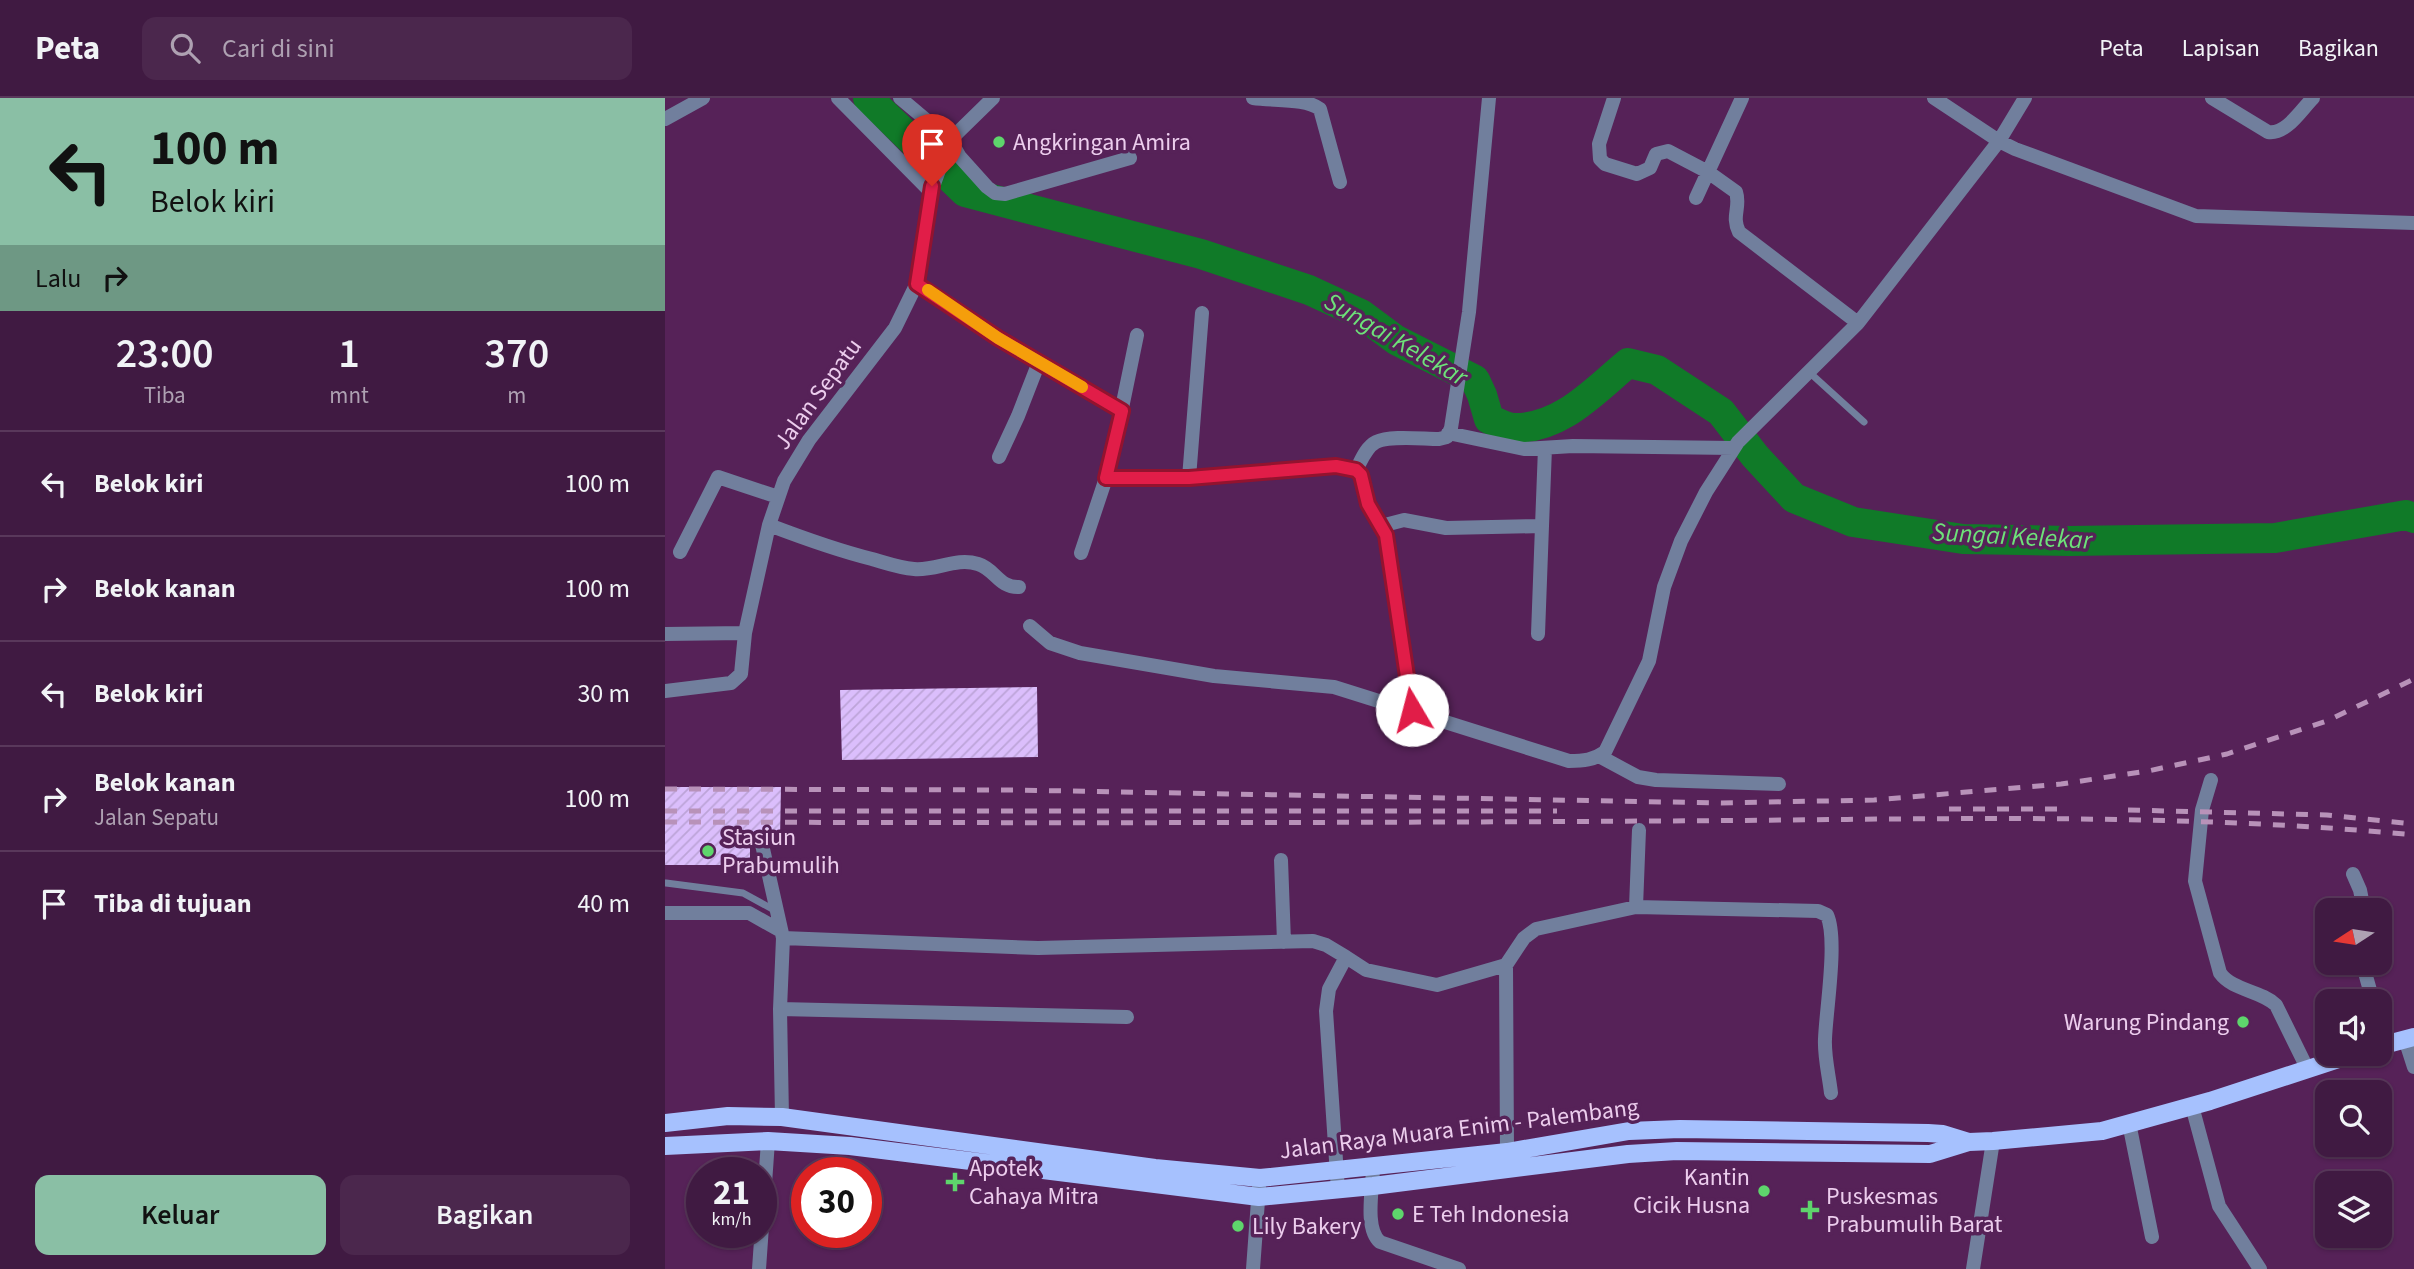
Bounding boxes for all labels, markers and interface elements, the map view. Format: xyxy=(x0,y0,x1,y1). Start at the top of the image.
search box xyxy=(142,17,632,80)
text: Peta xyxy=(35,25,100,72)
icon: search xyxy=(166,29,204,67)
text: Cari di sini xyxy=(222,30,335,67)
text: Peta xyxy=(2099,31,2144,66)
text: Lapisan xyxy=(2182,31,2260,66)
text: Bagikan xyxy=(2298,31,2379,66)
text: 100 m xyxy=(150,114,279,184)
pin xyxy=(902,114,962,186)
icon: arrive xyxy=(913,125,951,163)
place label: Angkringan Amira xyxy=(1013,125,1191,160)
icon: left xyxy=(35,126,126,217)
marker: Angkringan Amira xyxy=(991,134,1007,150)
text: Belok kiri xyxy=(150,179,275,225)
icon: right xyxy=(96,259,134,297)
text: Lalu xyxy=(35,260,82,297)
water label: Sungai Kelekar xyxy=(1318,283,1475,396)
text: 23:00 xyxy=(116,324,214,384)
text: 1 xyxy=(338,324,360,384)
text: 370 xyxy=(485,324,549,384)
street label: Jalan Sepatu xyxy=(766,331,870,457)
text: Tiba xyxy=(144,379,186,412)
text: mnt xyxy=(329,379,369,412)
text: m xyxy=(507,379,526,412)
icon: left xyxy=(35,465,73,503)
text: Belok kiri xyxy=(94,465,203,502)
text: 100 m xyxy=(564,465,630,502)
water label: Sungai Kelekar xyxy=(1931,513,2094,559)
icon: right xyxy=(35,570,73,608)
text: Belok kanan xyxy=(94,570,236,607)
text: 100 m xyxy=(564,570,630,607)
position arrow xyxy=(1375,673,1449,747)
icon: left xyxy=(35,675,73,713)
text: Belok kiri xyxy=(94,675,203,712)
text: 30 m xyxy=(577,675,630,712)
text: Belok kanan xyxy=(94,764,236,801)
icon: right xyxy=(35,780,73,818)
text: 100 m xyxy=(564,780,630,817)
text: Jalan Sepatu xyxy=(94,801,219,834)
place label: Stasiun Prabumulih xyxy=(722,820,840,883)
marker: Stasiun Prabumulih xyxy=(700,843,716,859)
icon: arrive xyxy=(35,885,73,923)
text: Tiba di tujuan xyxy=(94,885,252,922)
text: 40 m xyxy=(577,885,630,922)
north arrow xyxy=(2315,898,2392,975)
map controls xyxy=(2315,898,2392,1248)
button: sound xyxy=(2315,989,2392,1066)
place label: Warung Pindang xyxy=(2064,1005,2229,1040)
marker: Warung Pindang xyxy=(2235,1014,2251,1030)
button: search xyxy=(2315,1080,2392,1157)
street label: Jalan Raya Muara Enim - Palembang xyxy=(1277,1090,1641,1168)
place label: Apotek Cahaya Mitra xyxy=(969,1151,1099,1214)
speed limit sign: 30 xyxy=(791,1157,882,1248)
place label: Kantin Cicik Husna xyxy=(1633,1160,1750,1223)
text: 21 xyxy=(713,1168,750,1218)
button: layers xyxy=(2315,1171,2392,1248)
marker: Apotek Cahaya Mitra xyxy=(947,1174,963,1190)
button: Keluar xyxy=(35,1175,326,1255)
button: Bagikan xyxy=(340,1175,630,1255)
place label: Puskesmas Prabumulih Barat xyxy=(1826,1179,2002,1242)
marker: Kantin Cicik Husna xyxy=(1756,1183,1772,1199)
place label: E Teh Indonesia xyxy=(1412,1197,1569,1232)
marker: Puskesmas Prabumulih Barat xyxy=(1800,1200,1820,1220)
marker: E Teh Indonesia xyxy=(1390,1206,1406,1222)
text: km/h xyxy=(712,1207,751,1232)
place label: Lily Bakery xyxy=(1252,1209,1361,1244)
marker: Lily Bakery xyxy=(1230,1218,1246,1234)

